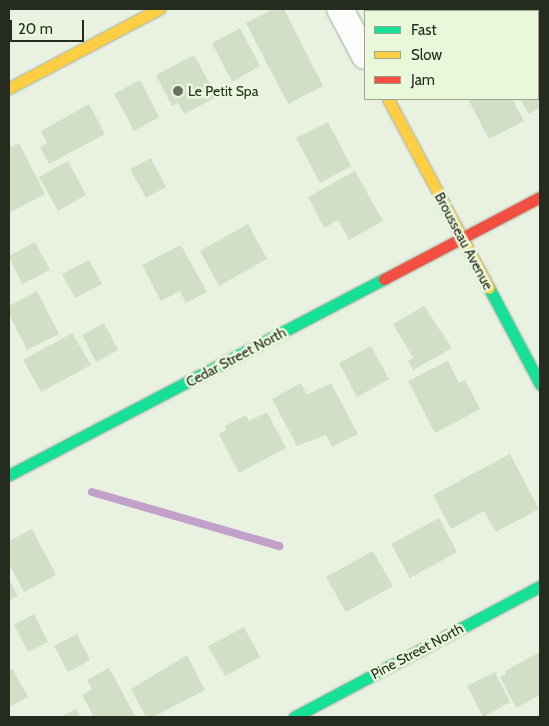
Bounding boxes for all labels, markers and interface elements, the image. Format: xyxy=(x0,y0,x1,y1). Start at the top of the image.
scale bar xyxy=(12,10,86,42)
legend xyxy=(364,10,539,100)
text: 20 m xyxy=(18,20,53,38)
text: Fast xyxy=(411,21,436,39)
text: Slow xyxy=(411,46,442,64)
text: Jam xyxy=(411,71,435,89)
place label: Le Petit Spa xyxy=(188,83,258,99)
marker: Le Petit Spa xyxy=(172,85,184,97)
street label: Brousseau Avenue xyxy=(431,189,497,293)
street label: Cedar Street North xyxy=(183,324,289,390)
street label: Pine Street North xyxy=(368,620,466,682)

